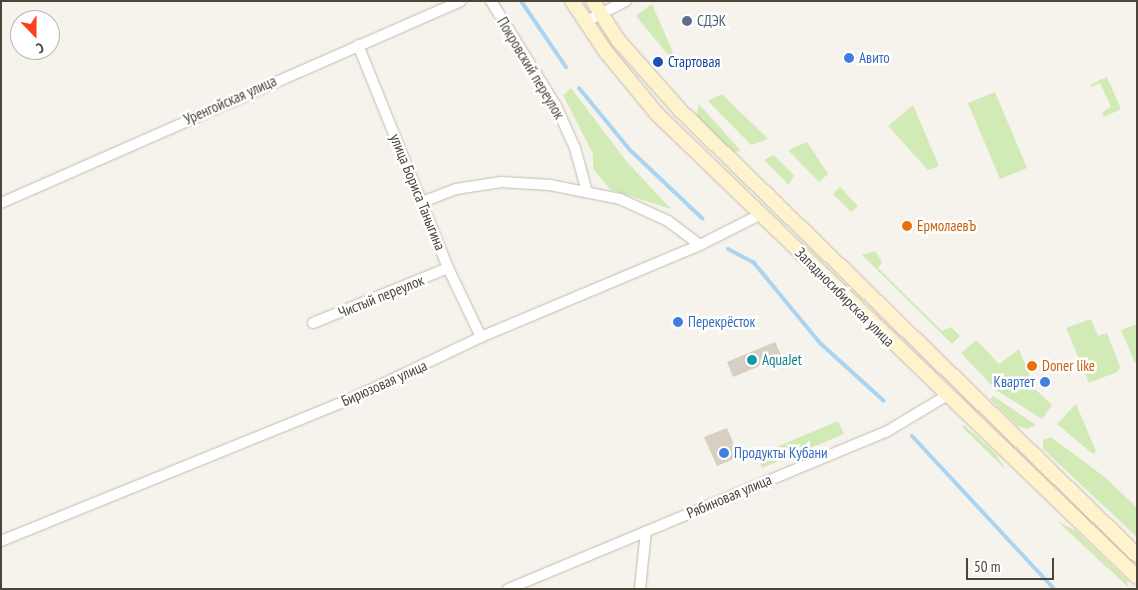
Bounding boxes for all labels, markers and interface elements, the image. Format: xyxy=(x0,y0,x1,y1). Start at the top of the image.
north arrow xyxy=(10,10,60,60)
place label: СДЭК xyxy=(697,12,726,30)
street label: Покровский переулок xyxy=(493,14,569,122)
marker: СДЭК xyxy=(681,15,693,27)
text: С xyxy=(34,38,47,58)
place label: Авито xyxy=(859,49,890,67)
marker: Авито xyxy=(843,52,855,64)
place label: Стартовая xyxy=(668,53,720,71)
marker: Стартовая xyxy=(652,56,664,68)
street label: Уренгойская улица xyxy=(181,72,279,128)
street label: улица Бориса Таныгина xyxy=(386,131,450,253)
place label: ЕрмолаевЪ xyxy=(917,217,976,235)
marker: ЕрмолаевЪ xyxy=(901,220,913,232)
street label: Западносибирская улица xyxy=(792,244,898,350)
street label: Чистый переулок xyxy=(336,271,426,321)
place label: Перекрёсток xyxy=(688,313,755,331)
marker: Перекрёсток xyxy=(672,316,684,328)
place label: AquaJet xyxy=(762,351,802,369)
marker: AquaJet xyxy=(746,354,758,366)
street label: Бирюзовая улица xyxy=(338,356,430,410)
place label: Doner like xyxy=(1042,357,1095,375)
marker: Doner like xyxy=(1026,360,1038,372)
place label: Квартет xyxy=(994,373,1035,391)
marker: Квартет xyxy=(1039,376,1051,388)
place label: Продукты Кубани xyxy=(734,444,827,462)
marker: Продукты Кубани xyxy=(718,447,730,459)
street label: Рябиновая улица xyxy=(684,470,774,522)
scale bar xyxy=(968,548,1056,580)
text: 50 m xyxy=(974,557,1000,576)

